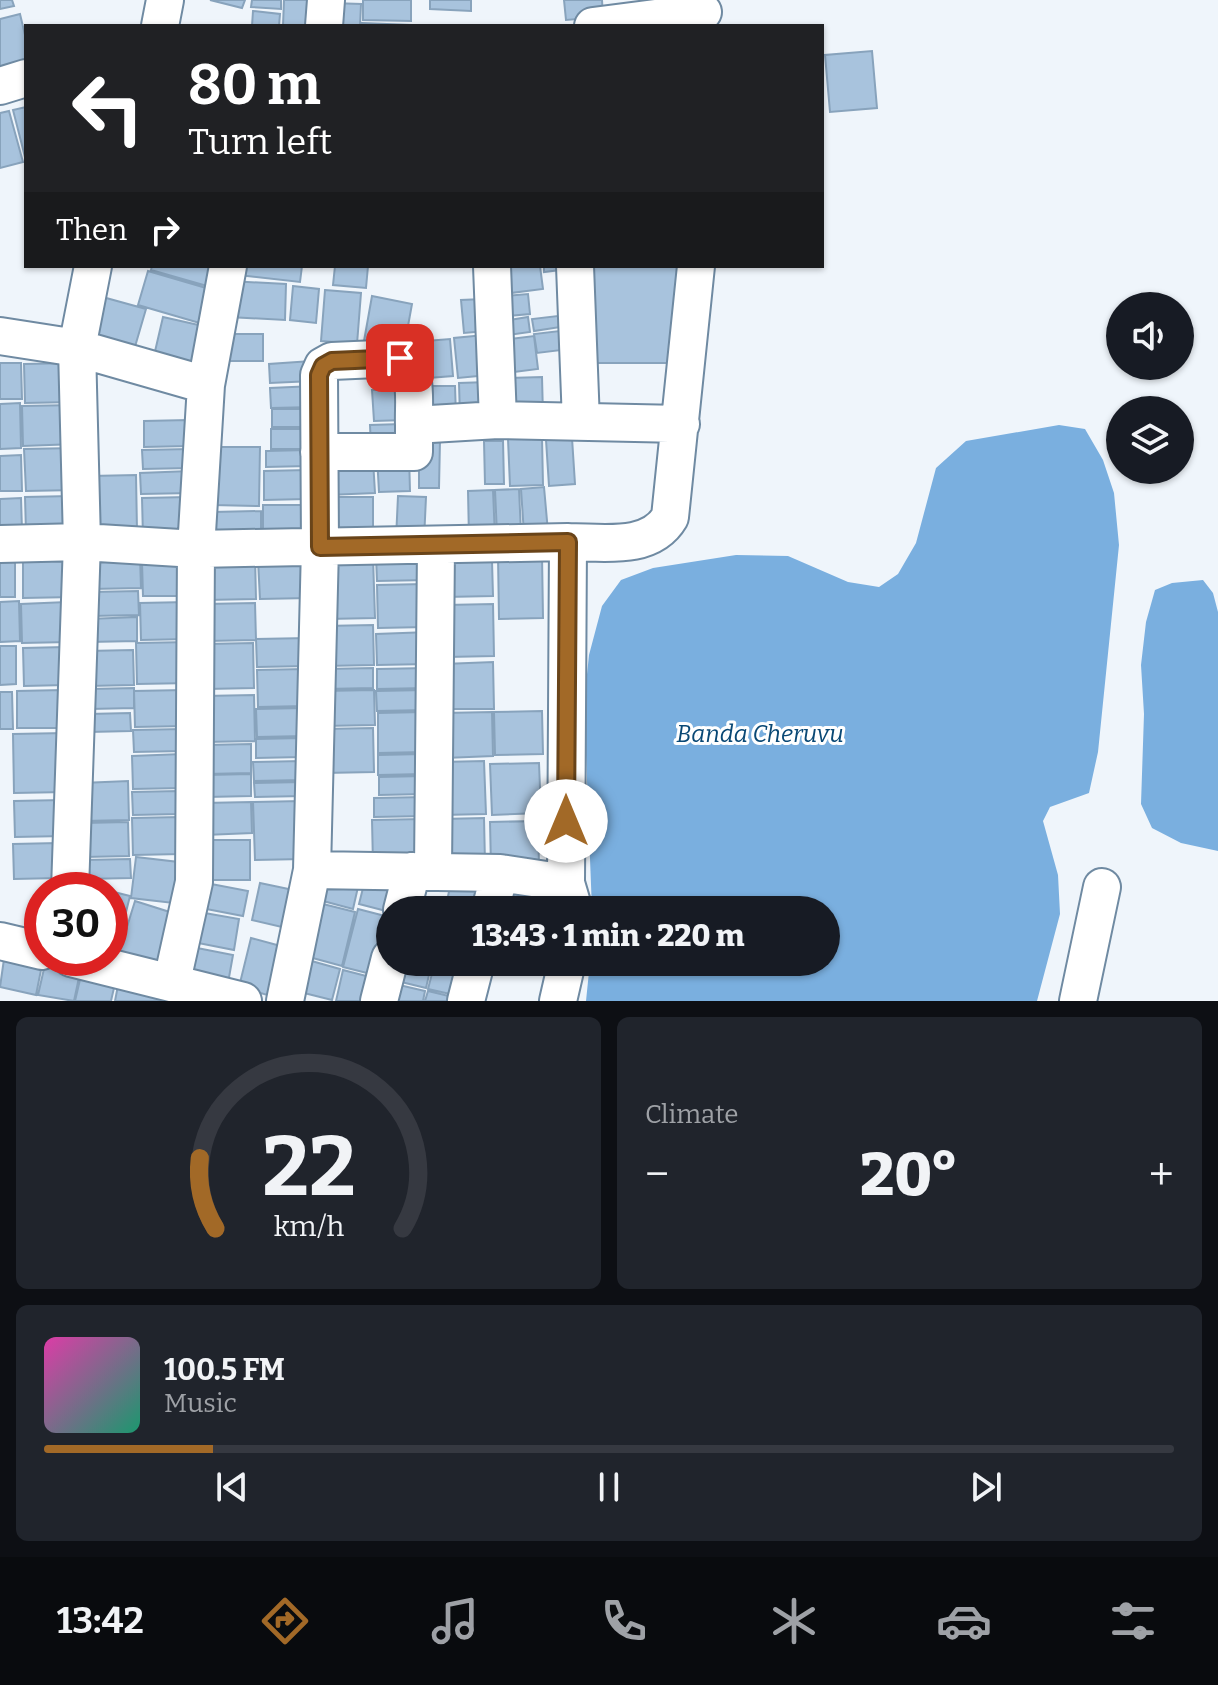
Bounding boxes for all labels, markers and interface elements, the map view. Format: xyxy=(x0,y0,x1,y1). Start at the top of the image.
text: 80 m xyxy=(188,52,321,119)
icon: left xyxy=(56,56,160,160)
text: Turn left xyxy=(188,120,332,164)
icon: right xyxy=(143,208,187,252)
text: Then xyxy=(56,212,127,248)
map controls xyxy=(1106,292,1194,484)
button: sound xyxy=(1106,292,1194,380)
pin xyxy=(366,324,434,392)
icon: arrive xyxy=(378,336,422,380)
button: layers xyxy=(1106,396,1194,484)
water label: Banda Cheruvu xyxy=(676,720,844,748)
position arrow xyxy=(524,779,608,863)
speed limit sign: 30 xyxy=(24,872,128,976)
text: 13:43 · 1 min · 220 m xyxy=(472,918,744,954)
text: Climate xyxy=(645,1099,739,1130)
text: 22 xyxy=(262,1117,355,1217)
text: 20° xyxy=(860,1139,958,1211)
text: − xyxy=(645,1148,669,1201)
text: + xyxy=(1149,1148,1174,1201)
text: km/h xyxy=(273,1209,344,1244)
text: 100.5 FM xyxy=(164,1352,285,1388)
text: Music xyxy=(164,1388,237,1419)
icon: previous xyxy=(210,1465,254,1509)
icon: pause xyxy=(587,1465,631,1509)
icon: next xyxy=(964,1465,1008,1509)
icon: directions xyxy=(257,1593,313,1649)
icon: music xyxy=(427,1593,483,1649)
icon: phone xyxy=(596,1593,652,1649)
icon: climate xyxy=(766,1593,822,1649)
icon: car xyxy=(936,1593,992,1649)
icon: filters xyxy=(1105,1593,1161,1649)
text: 13:42 xyxy=(57,1599,144,1643)

